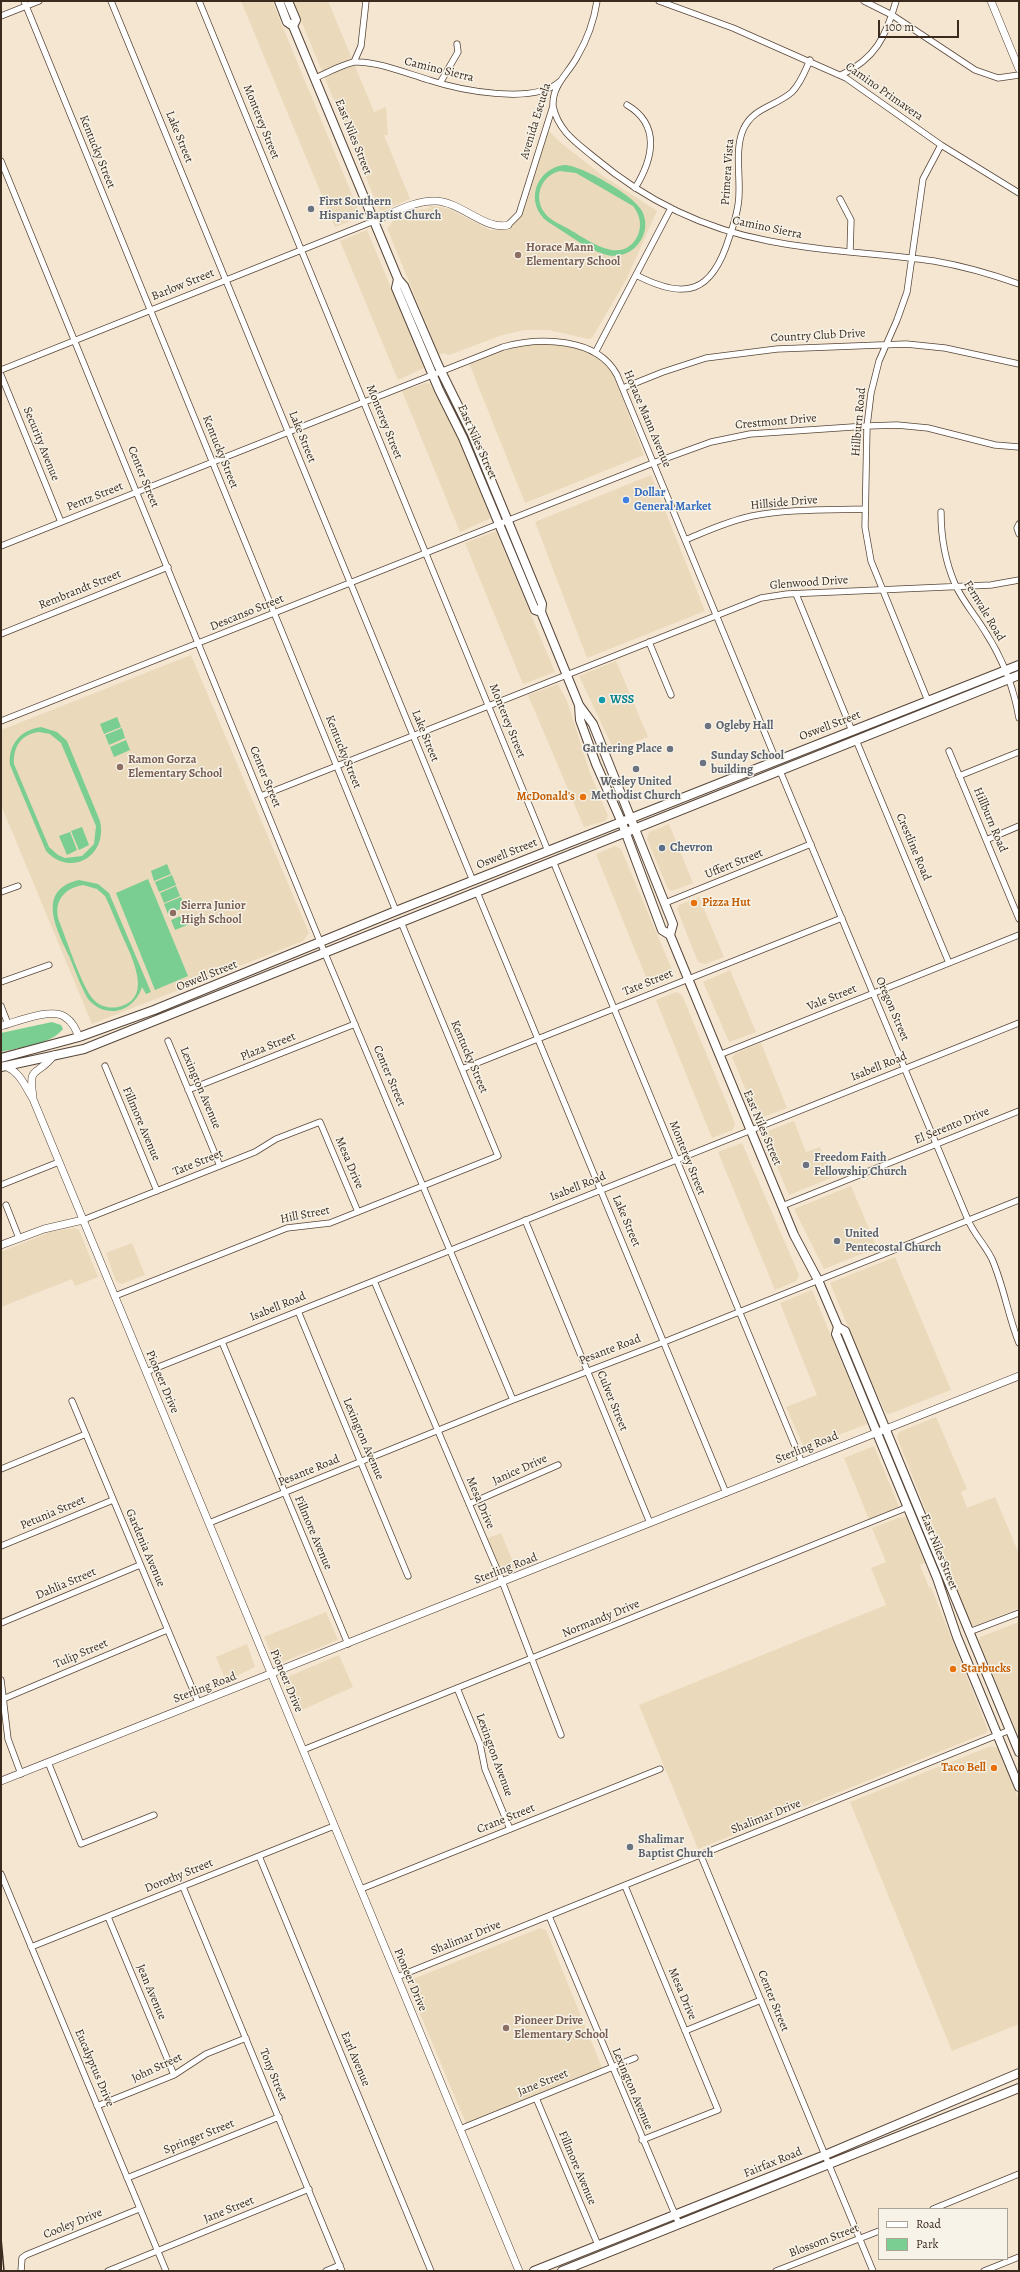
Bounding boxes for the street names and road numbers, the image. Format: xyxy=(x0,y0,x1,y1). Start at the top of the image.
street label: Camino Sierra xyxy=(403,54,475,86)
street label: Camino Primavera xyxy=(842,60,926,124)
street label: Avenida Escuela xyxy=(518,81,554,161)
street label: Monterey Street xyxy=(240,83,282,161)
street label: East Niles Street xyxy=(331,97,375,177)
street label: Lake Street xyxy=(162,109,196,165)
street label: Kentucky Street xyxy=(76,113,118,191)
street label: Primera Vista xyxy=(718,138,738,206)
street label: Camino Sierra xyxy=(731,214,803,242)
street label: Barlow Street xyxy=(150,266,216,304)
street label: Country Club Drive xyxy=(770,326,866,346)
street label: Horace Mann Avenue xyxy=(620,368,674,470)
street label: Monterey Street xyxy=(363,383,405,461)
street label: Hillburn Road xyxy=(849,387,869,457)
street label: East Niles Street xyxy=(454,402,500,482)
street label: Security Avenue xyxy=(20,405,62,483)
street label: Lake Street xyxy=(285,409,319,465)
street label: Crestmont Drive xyxy=(735,411,817,433)
street label: Kentucky Street xyxy=(199,413,241,491)
street label: Center Street xyxy=(124,444,162,510)
street label: Pentz Street xyxy=(65,479,125,515)
street label: Hillside Drive xyxy=(750,493,818,513)
street label: Rembrandt Street xyxy=(37,567,123,613)
street label: Glenwood Drive xyxy=(769,573,849,593)
street label: Fernvale Road xyxy=(960,578,1008,644)
street label: Descanso Street xyxy=(208,592,286,634)
street label: Monterey Street xyxy=(486,682,528,760)
street label: Lake Street xyxy=(408,708,442,764)
street label: Oswell Street xyxy=(797,708,863,744)
street label: Kentucky Street xyxy=(322,713,364,791)
street label: Center Street xyxy=(246,744,284,810)
street label: Hillburn Road xyxy=(970,785,1010,855)
street label: Crestline Road xyxy=(892,811,934,883)
street label: Oswell Street xyxy=(474,835,540,873)
street label: Uffert Street xyxy=(703,846,765,882)
street label: Oswell Street xyxy=(174,957,240,995)
street label: Tate Street xyxy=(621,966,675,1000)
street label: Oregon Street xyxy=(872,975,912,1043)
street label: Vale Street xyxy=(805,982,859,1014)
street label: Kentucky Street xyxy=(447,1018,491,1096)
street label: Plaza Street xyxy=(238,1029,298,1065)
street label: Center Street xyxy=(370,1043,408,1109)
street label: Lexington Avenue xyxy=(176,1045,224,1131)
street label: Isabell Road xyxy=(849,1049,909,1085)
street label: Fillmore Avenue xyxy=(119,1085,163,1163)
street label: East Niles Street xyxy=(740,1088,784,1168)
street label: El Serento Drive xyxy=(912,1104,992,1148)
street label: Monterey Street xyxy=(666,1119,708,1197)
street label: Mesa Drive xyxy=(332,1135,366,1191)
street label: Tate Street xyxy=(171,1146,225,1180)
street label: Isabell Road xyxy=(548,1169,608,1205)
street label: Lake Street xyxy=(609,1193,643,1249)
street label: Hill Street xyxy=(279,1203,331,1227)
street label: Isabell Road xyxy=(248,1289,308,1325)
street label: Pesante Road xyxy=(577,1332,643,1368)
street label: Pioneer Drive xyxy=(142,1348,182,1416)
street label: Culver Street xyxy=(593,1369,631,1433)
street label: Lexington Avenue xyxy=(339,1396,387,1482)
street label: Sterling Road xyxy=(773,1429,841,1467)
street label: Janice Drive xyxy=(490,1451,550,1489)
street label: Pesante Road xyxy=(276,1452,342,1490)
street label: Mesa Drive xyxy=(463,1475,497,1531)
street label: Petunia Street xyxy=(18,1493,88,1533)
street label: Fillmore Avenue xyxy=(291,1494,335,1572)
street label: Gardenia Avenue xyxy=(122,1507,168,1589)
street label: East Niles Street xyxy=(917,1512,961,1592)
street label: Sterling Road xyxy=(472,1550,540,1588)
street label: Dahlia Street xyxy=(34,1565,98,1603)
street label: Normandy Drive xyxy=(560,1597,642,1641)
street label: Tulip Street xyxy=(52,1636,110,1672)
street label: Pioneer Drive xyxy=(266,1647,306,1715)
street label: Sterling Road xyxy=(171,1669,239,1707)
street label: Lexington Avenue xyxy=(472,1711,516,1799)
street label: Shalimar Drive xyxy=(729,1796,803,1838)
street label: Crane Street xyxy=(475,1801,537,1837)
street label: Dorothy Street xyxy=(143,1856,215,1896)
street label: Shalimar Drive xyxy=(429,1917,503,1959)
street label: Pioneer Drive xyxy=(390,1946,430,2014)
street label: Jean Avenue xyxy=(133,1962,169,2022)
street label: Mesa Drive xyxy=(665,1966,699,2022)
street label: Center Street xyxy=(754,1968,792,2034)
street label: Eucalyptus Drive xyxy=(71,2027,117,2109)
street label: Earl Avenue xyxy=(337,2029,373,2089)
street label: Lexington Avenue xyxy=(608,2046,656,2132)
street label: Tony Street xyxy=(256,2047,290,2103)
street label: John Street xyxy=(129,2050,185,2086)
street label: Jane Street xyxy=(516,2066,570,2100)
street label: Springer Street xyxy=(161,2116,237,2158)
street label: Fillmore Avenue xyxy=(555,2129,599,2207)
street label: Fairfax Road xyxy=(742,2145,804,2181)
street label: Jane Street xyxy=(202,2193,256,2227)
street label: Cooley Drive xyxy=(41,2206,105,2242)
street label: Blossom Street xyxy=(787,2221,861,2261)

